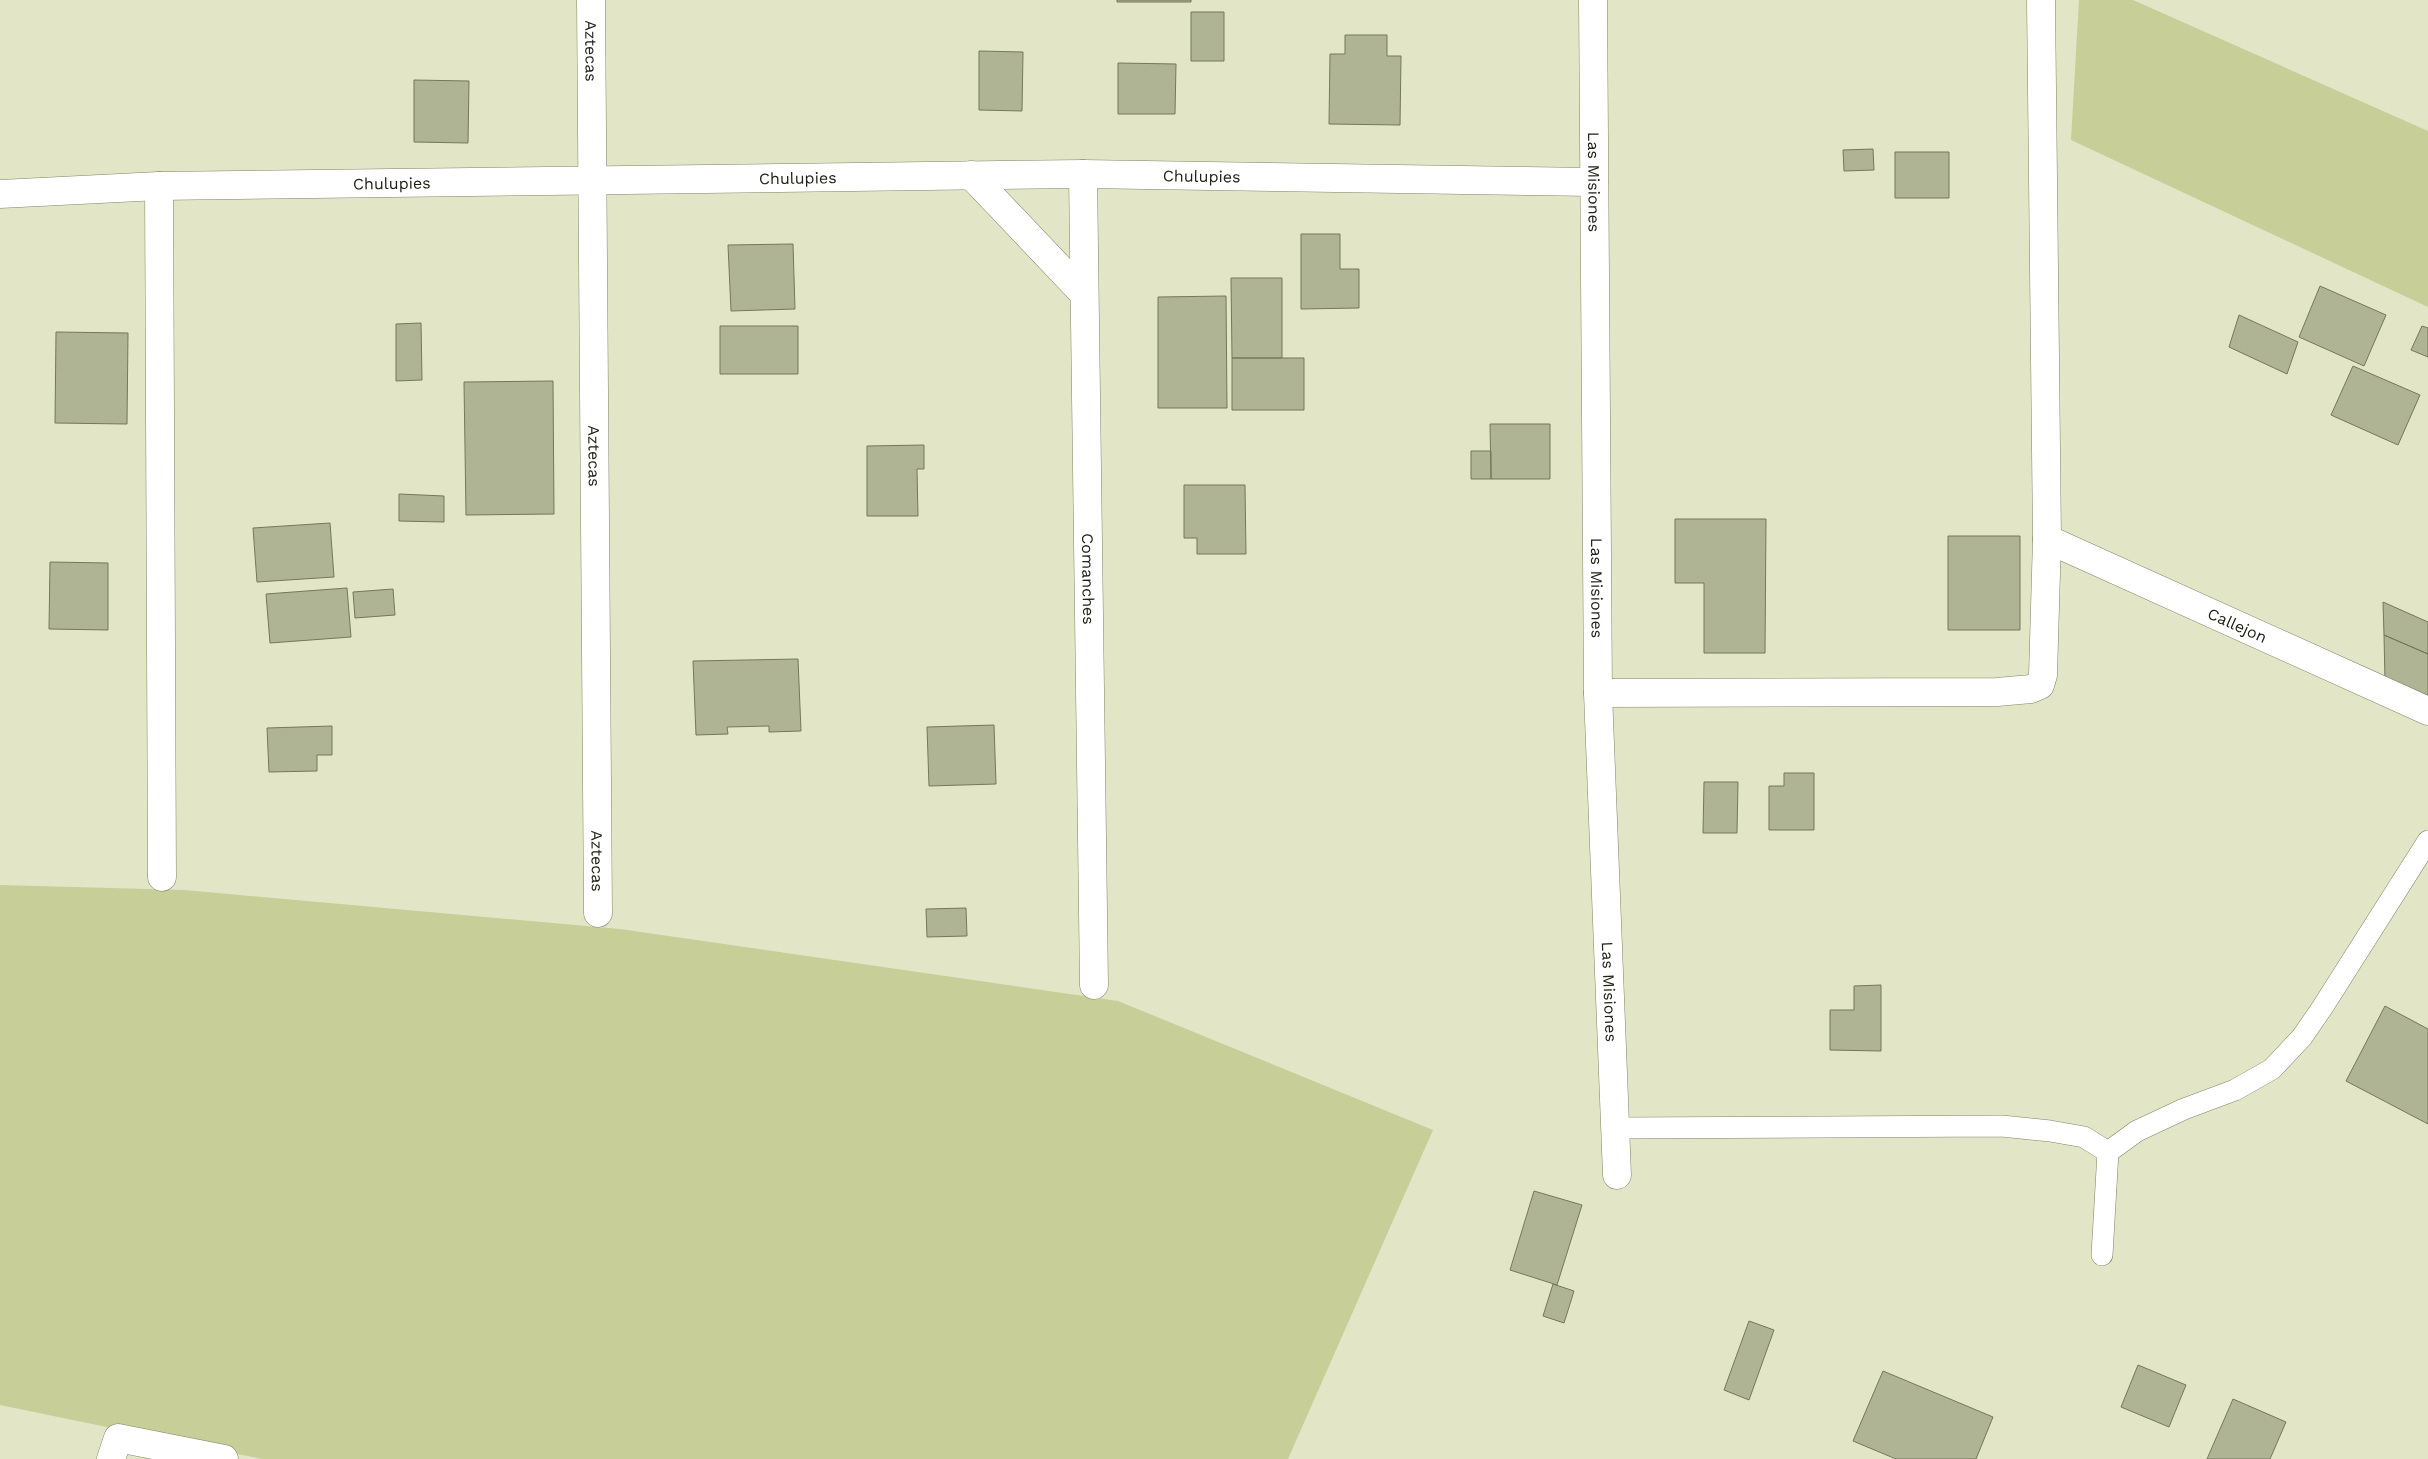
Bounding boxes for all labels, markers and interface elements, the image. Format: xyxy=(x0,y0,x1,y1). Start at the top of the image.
street label: Aztecas xyxy=(581,20,601,82)
street label: Las Misiones xyxy=(1584,132,1604,232)
street label: Chulupies xyxy=(1163,166,1241,186)
street label: Chulupies xyxy=(759,168,837,188)
street label: Chulupies xyxy=(353,173,431,193)
street label: Aztecas xyxy=(584,425,604,487)
street label: Comanches xyxy=(1078,533,1098,625)
street label: Las Misiones xyxy=(1587,538,1607,638)
street label: Callejon xyxy=(2205,604,2270,647)
street label: Aztecas xyxy=(587,830,607,892)
street label: Las Misiones xyxy=(1598,941,1621,1042)

